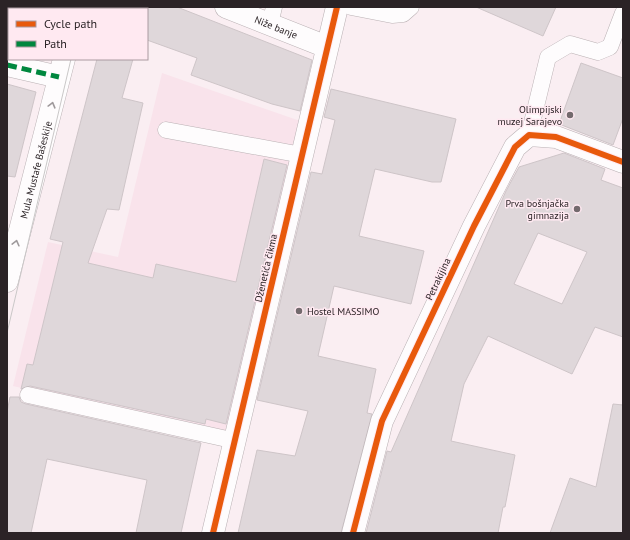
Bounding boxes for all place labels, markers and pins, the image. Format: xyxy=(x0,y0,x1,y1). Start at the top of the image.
place label: Olimpijski muzej Sarajevo xyxy=(498,103,562,128)
marker: Olimpijski muzej Sarajevo xyxy=(565,110,575,120)
place label: Prva bošnjačka gimnazija xyxy=(506,197,569,222)
marker: Prva bošnjačka gimnazija xyxy=(572,204,582,214)
place label: Hostel MASSIMO xyxy=(307,305,379,318)
marker: Hostel MASSIMO xyxy=(294,306,304,316)

